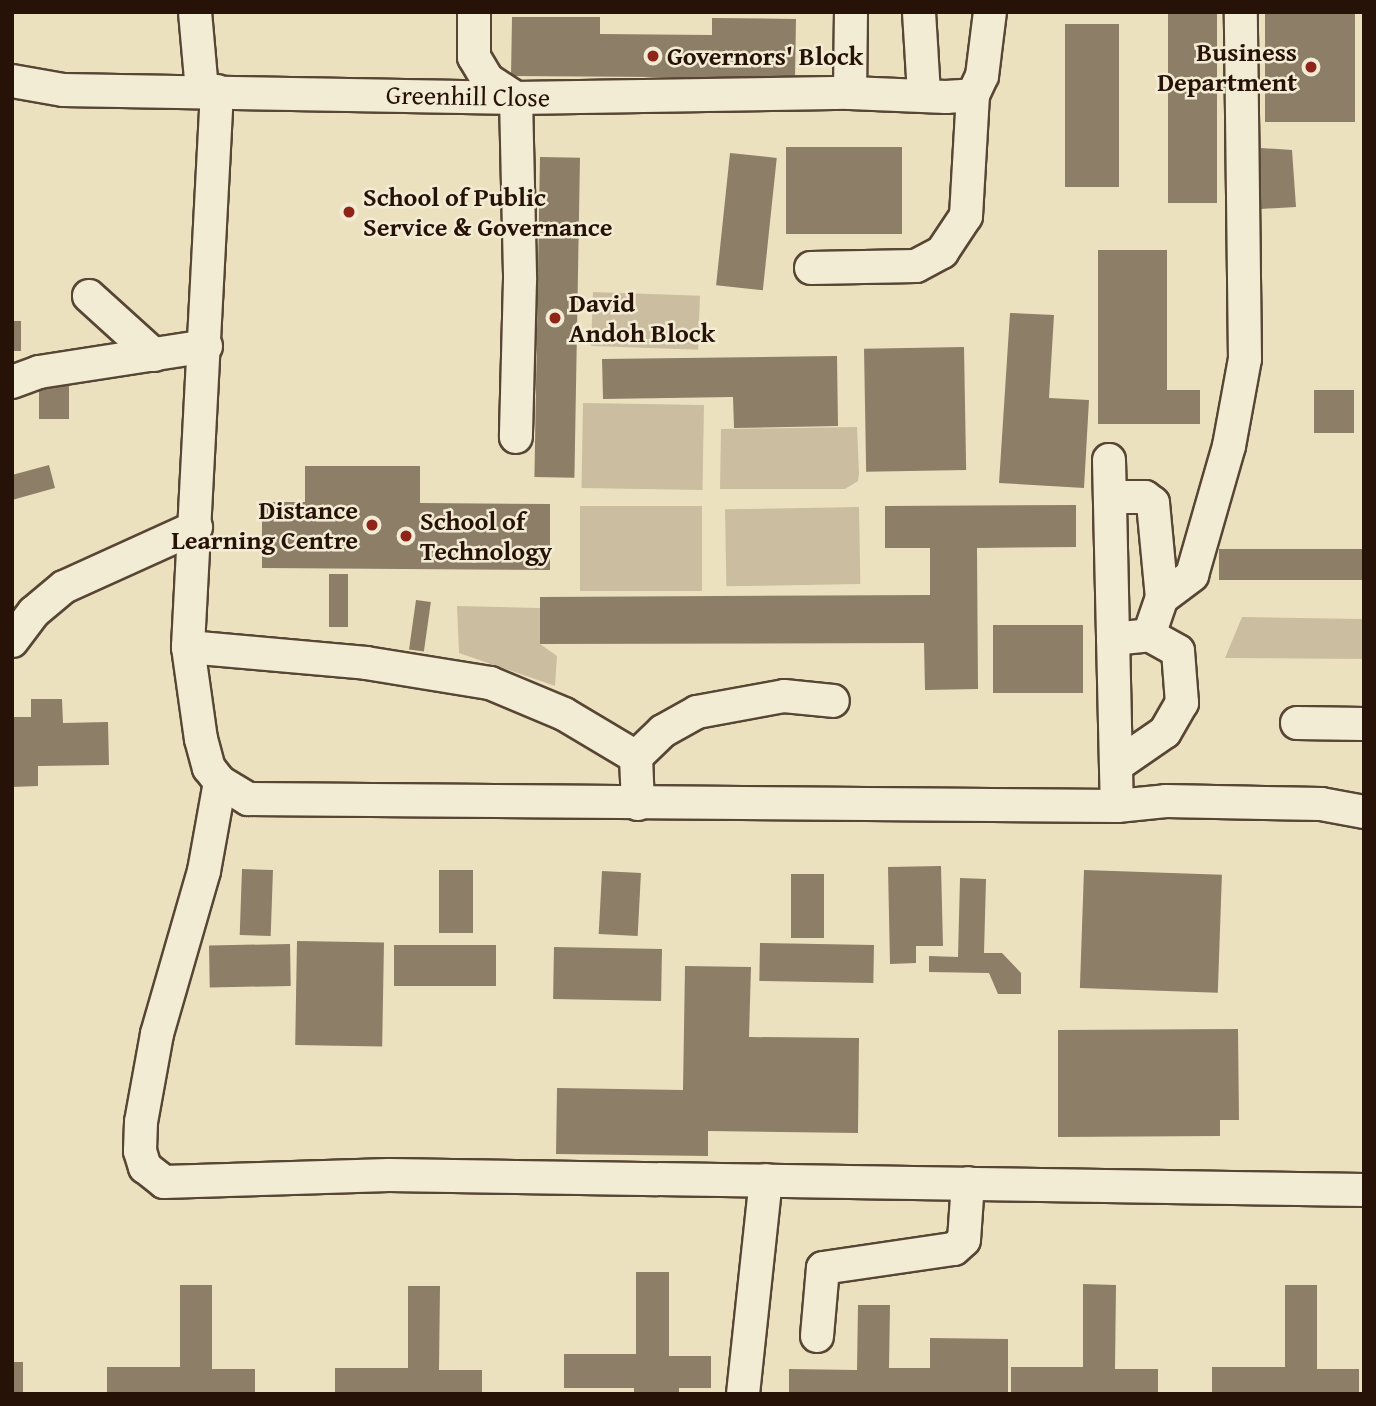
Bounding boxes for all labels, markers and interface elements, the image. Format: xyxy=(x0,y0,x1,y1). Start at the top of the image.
place label: Business Department xyxy=(1157,36,1297,98)
place label: Governors' Block xyxy=(667,40,863,72)
marker: Governors' Block xyxy=(645,48,661,64)
marker: Business Department xyxy=(1303,59,1319,75)
street label: Greenhill Close xyxy=(386,79,550,113)
place label: School of Public Service & Governance xyxy=(363,181,613,242)
marker: School of Public Service & Governance xyxy=(341,204,357,220)
place label: David Andoh Block xyxy=(569,287,715,348)
marker: David Andoh Block xyxy=(547,310,563,326)
place label: Distance Learning Centre xyxy=(171,494,358,556)
place label: School of Technology xyxy=(420,505,552,566)
marker: Distance Learning Centre xyxy=(364,517,380,533)
marker: School of Technology xyxy=(398,528,414,544)

